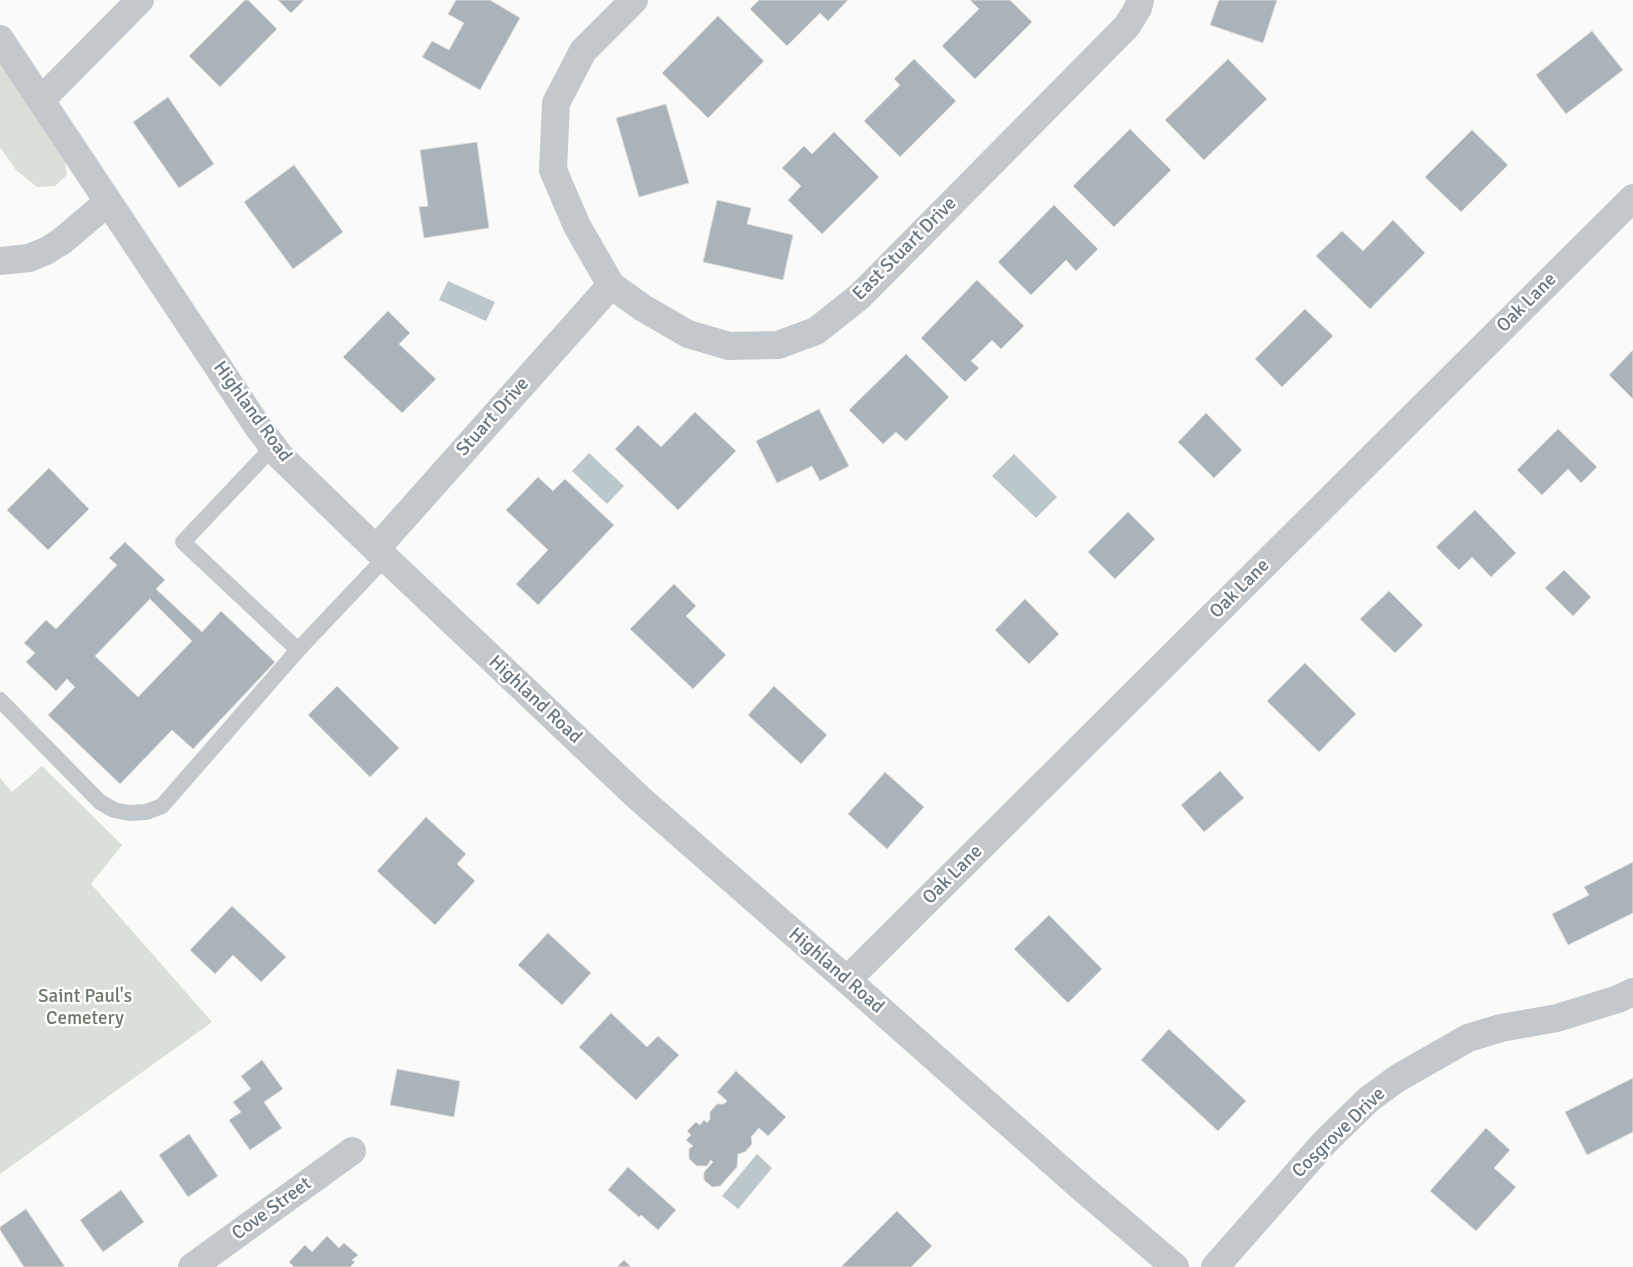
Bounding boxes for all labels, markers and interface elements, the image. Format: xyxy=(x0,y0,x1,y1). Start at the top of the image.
street label: East Stuart Drive xyxy=(848,192,962,306)
street label: Oak Lane xyxy=(1492,268,1562,338)
street label: Highland Road xyxy=(208,357,296,467)
street label: Stuart Drive xyxy=(452,373,534,461)
street label: Oak Lane xyxy=(1205,554,1275,624)
street label: Highland Road xyxy=(484,651,586,749)
street label: Oak Lane xyxy=(918,840,988,910)
street label: Highland Road xyxy=(784,923,888,1019)
park label: Saint Paul's Cemetery xyxy=(38,986,132,1030)
street label: Cosgrove Drive xyxy=(1288,1083,1390,1183)
street label: Cove Street xyxy=(228,1173,316,1245)

